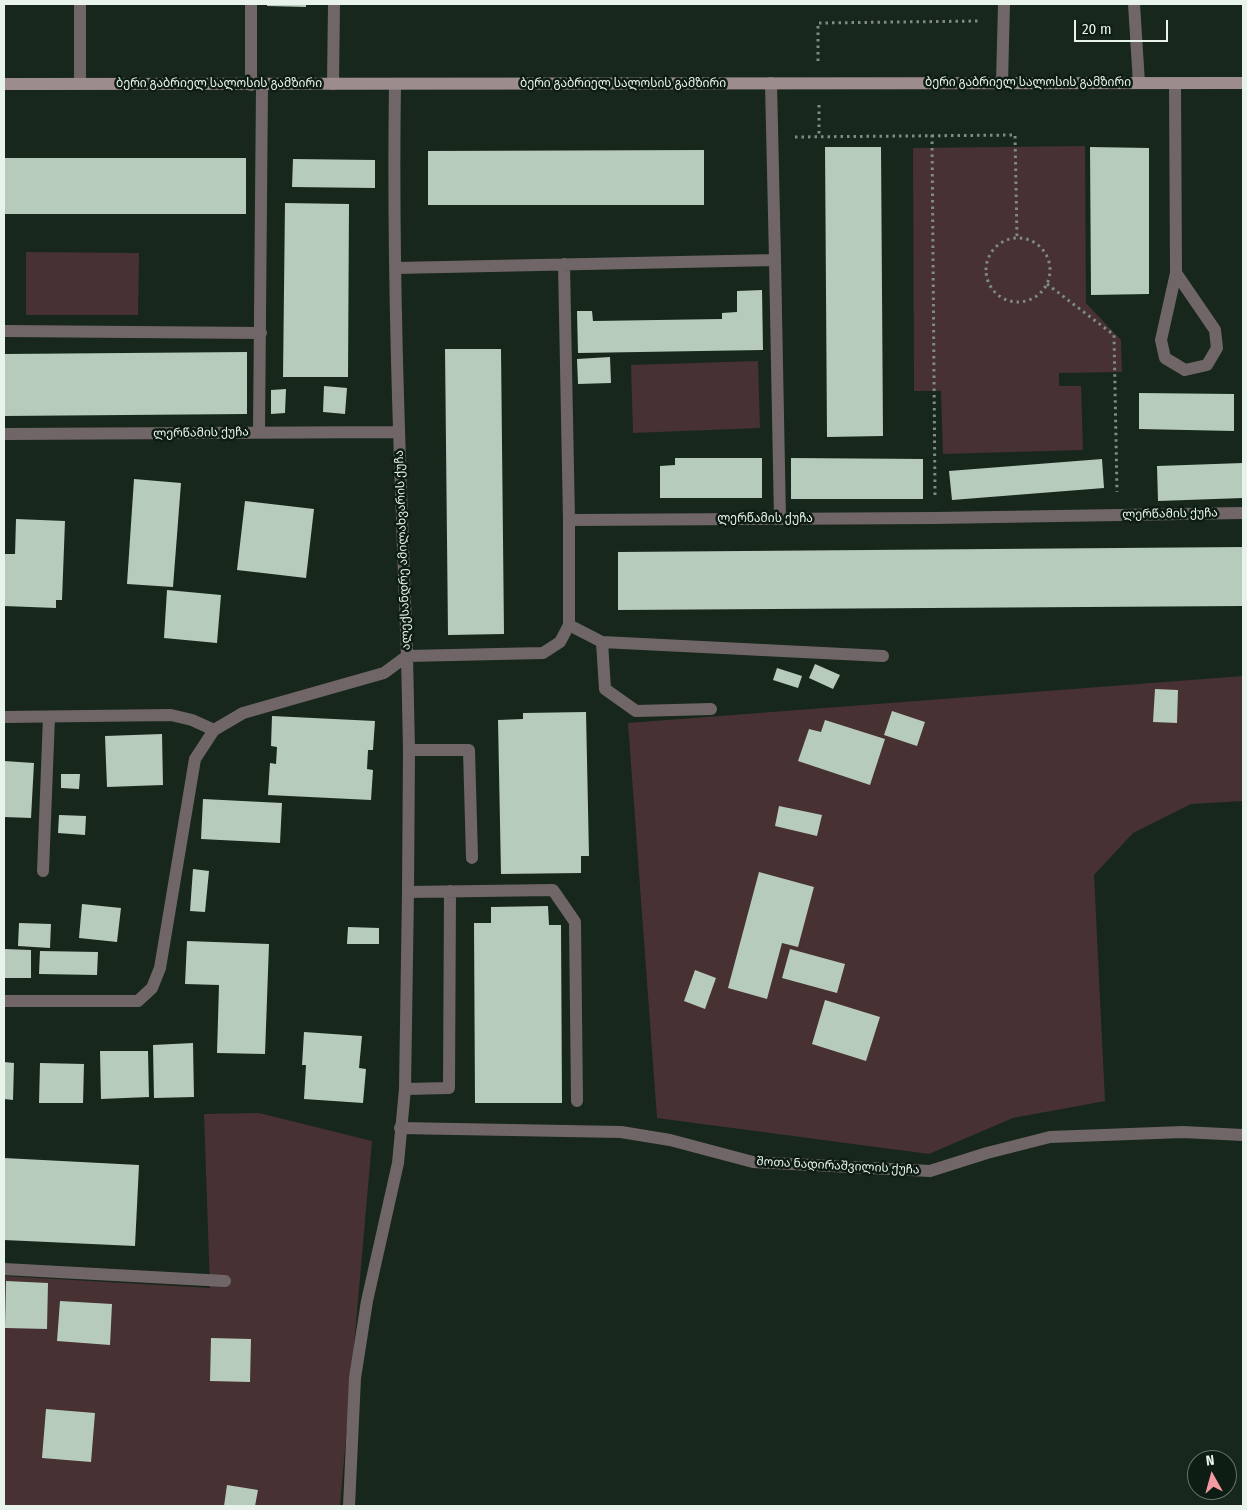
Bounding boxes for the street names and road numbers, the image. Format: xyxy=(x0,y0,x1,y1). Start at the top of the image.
street label: ბერი გაბრიელ სალოსის გამზირი xyxy=(925,76,1131,90)
street label: ბერი გაბრიელ სალოსის გამზირი xyxy=(116,77,322,91)
street label: ბერი გაბრიელ სალოსის გამზირი xyxy=(520,77,726,91)
street label: ლერწამის ქუჩა xyxy=(153,425,249,441)
street label: ალექსანდრე ამილახვარის ქუჩა xyxy=(392,450,414,650)
street label: ლერწამის ქუჩა xyxy=(1122,506,1218,522)
street label: ლერწამის ქუჩა xyxy=(717,512,813,526)
street label: შოთა ნადირაშვილის ქუჩა xyxy=(756,1155,920,1177)

